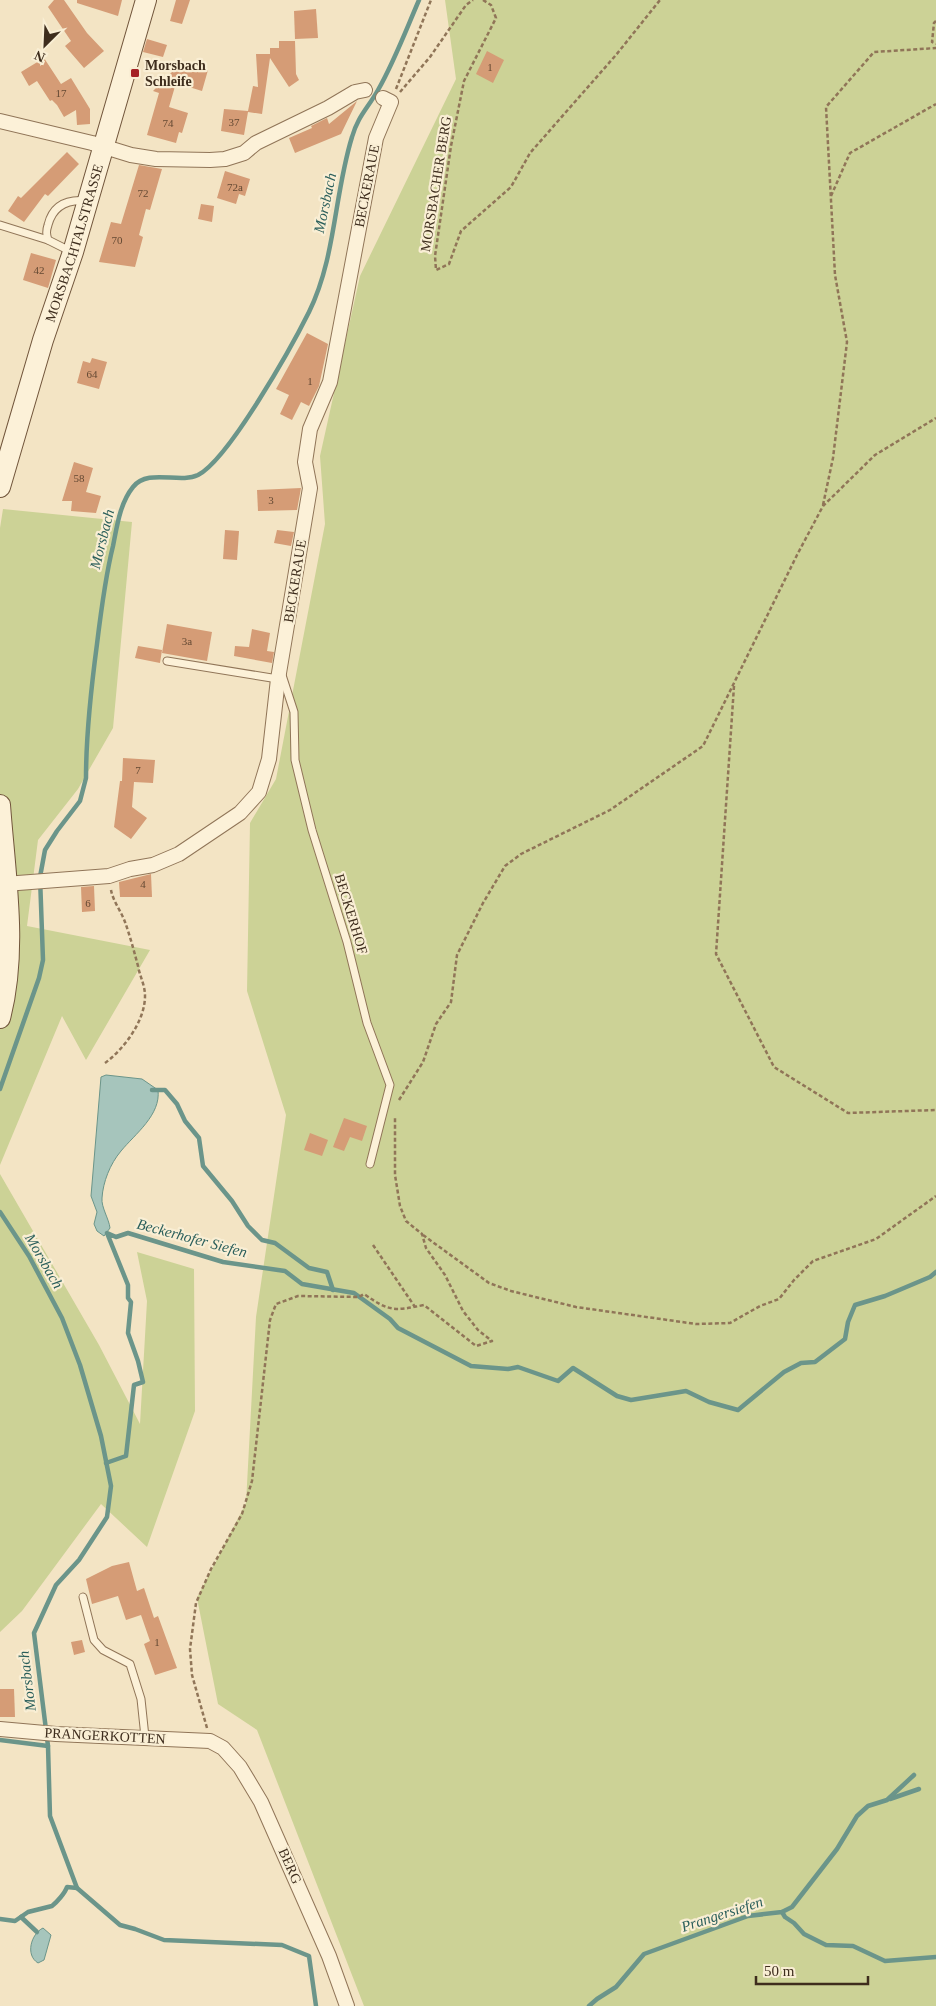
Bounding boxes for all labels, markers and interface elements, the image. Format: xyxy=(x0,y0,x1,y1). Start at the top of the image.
north arrow xyxy=(20,20,70,70)
text: N xyxy=(32,48,48,65)
place label: Morsbach Schleife xyxy=(145,58,206,89)
house number: 1 xyxy=(487,61,493,73)
marker: Morsbach Schleife xyxy=(129,67,141,79)
house number: 17 xyxy=(56,87,67,99)
street label: MORSBACHER BERG xyxy=(418,115,454,253)
house number: 37 xyxy=(229,116,240,128)
house number: 74 xyxy=(163,117,174,129)
street label: BECKERAUE xyxy=(352,143,382,229)
street label: MORSBACHTALSTRASSE xyxy=(42,162,106,324)
water label: Morsbach xyxy=(311,172,339,235)
house number: 72a xyxy=(227,181,243,193)
house number: 72 xyxy=(138,187,149,199)
house number: 70 xyxy=(112,234,123,246)
house number: 42 xyxy=(34,264,45,276)
house number: 64 xyxy=(87,368,98,380)
house number: 1 xyxy=(307,375,313,387)
house number: 58 xyxy=(74,472,85,484)
house number: 3 xyxy=(268,494,274,506)
water label: Morsbach xyxy=(87,508,117,571)
street label: BECKERAUE xyxy=(281,538,309,624)
house number: 3a xyxy=(182,635,192,647)
house number: 7 xyxy=(135,764,141,776)
street label: BECKERHOF xyxy=(332,872,370,956)
house number: 4 xyxy=(140,878,146,890)
house number: 6 xyxy=(85,897,91,909)
water label: Beckerhofer Siefen xyxy=(135,1216,249,1260)
water label: Morsbach xyxy=(21,1230,66,1291)
house number: 1 xyxy=(154,1636,160,1648)
water label: Morsbach xyxy=(15,1650,39,1713)
street label: PRANGERKOTTEN xyxy=(44,1725,166,1747)
street label: BERG xyxy=(276,1846,304,1886)
water label: Prangersiefen xyxy=(678,1893,765,1935)
scale bar xyxy=(756,1954,868,1986)
text: 50 m xyxy=(764,1963,795,1979)

